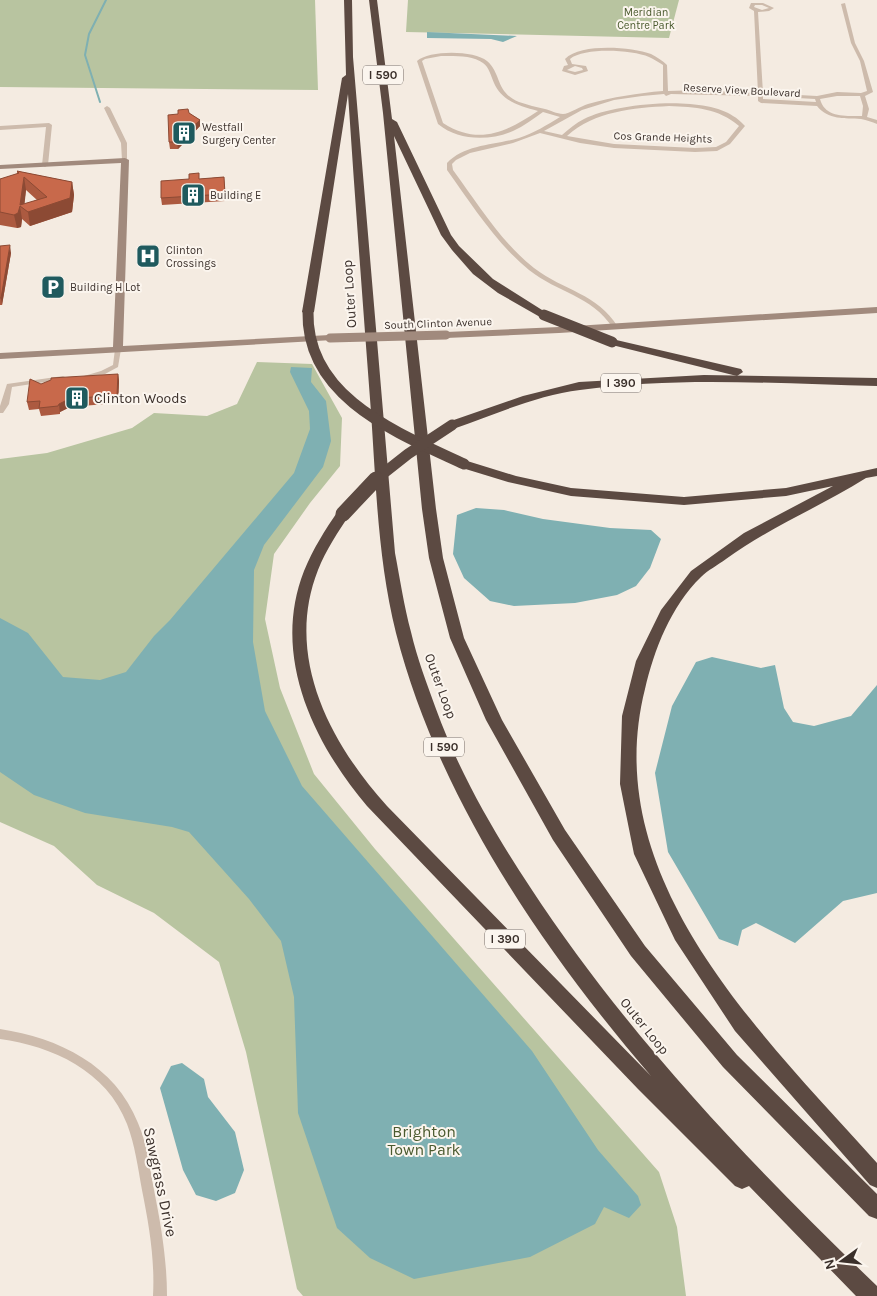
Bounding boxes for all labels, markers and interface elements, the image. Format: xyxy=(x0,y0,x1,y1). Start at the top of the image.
park label: Meridian Centre Park xyxy=(617,6,675,32)
road number: I 590 xyxy=(363,66,403,84)
street label: Reserve View Boulevard xyxy=(683,81,801,100)
building icon: Westfall Surgery Center xyxy=(171,120,197,146)
place label: Westfall Surgery Center xyxy=(202,121,275,147)
street label: Cos Grande Heights xyxy=(613,129,713,146)
building icon: Building E xyxy=(180,182,206,208)
place label: Building E xyxy=(210,189,261,202)
hospital icon: Clinton Crossings xyxy=(135,243,161,269)
place label: Clinton Crossings xyxy=(166,244,216,270)
street label: Outer Loop xyxy=(339,259,360,329)
parking icon: Building H Lot xyxy=(40,274,66,300)
place label: Building H Lot xyxy=(70,281,140,294)
street label: South Clinton Avenue xyxy=(384,315,493,332)
road number: I 390 xyxy=(601,373,641,392)
building icon: Clinton Woods xyxy=(64,385,90,411)
place label: Clinton Woods xyxy=(94,390,187,407)
street label: Outer Loop xyxy=(421,651,460,721)
road number: I 590 xyxy=(424,738,464,756)
road number: I 390 xyxy=(485,930,525,949)
street label: Outer Loop xyxy=(616,994,673,1058)
park label: Brighton Town Park xyxy=(388,1122,461,1159)
street label: Sawgrass Drive xyxy=(140,1126,181,1239)
north arrow xyxy=(817,1236,867,1286)
text: N xyxy=(820,1257,839,1271)

